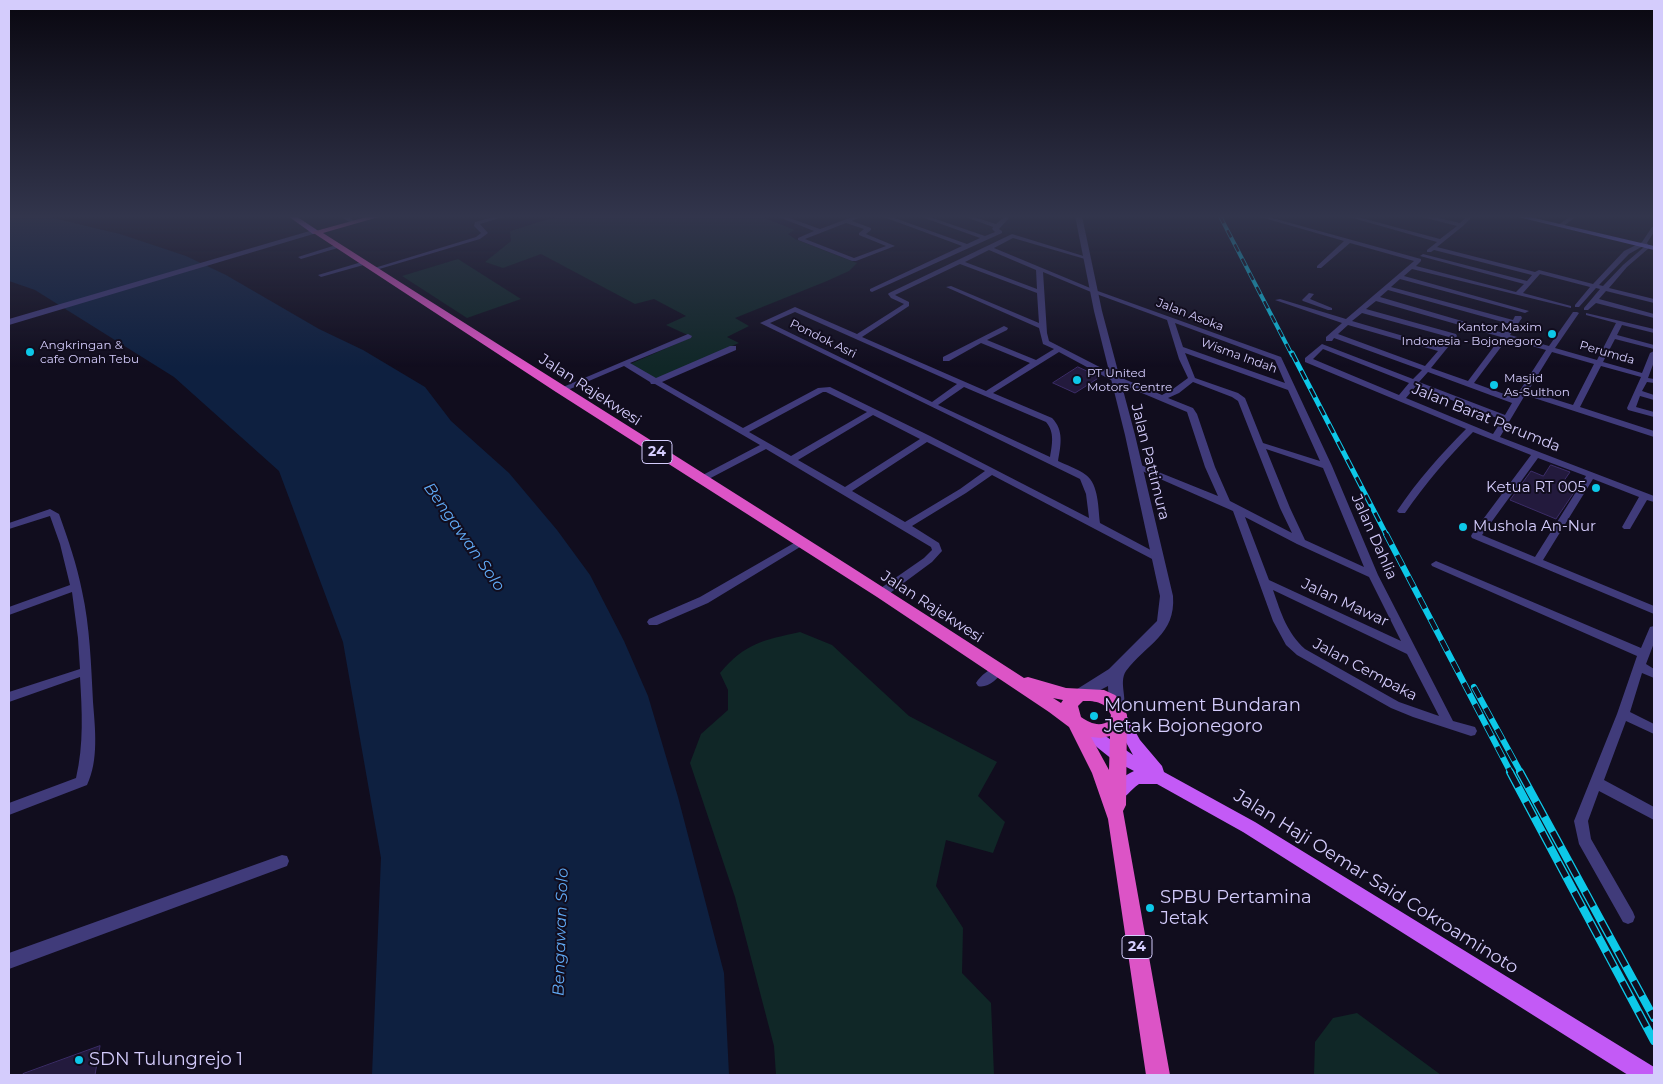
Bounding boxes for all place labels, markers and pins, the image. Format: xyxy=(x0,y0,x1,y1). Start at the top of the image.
place label: Kantor Maxim Indonesia - Bojonegoro xyxy=(1402,320,1542,348)
marker: Kantor Maxim Indonesia - Bojonegoro xyxy=(1546,328,1558,340)
place label: Angkringan & cafe Omah Tebu xyxy=(40,338,139,366)
marker: Angkringan & cafe Omah Tebu xyxy=(24,346,36,358)
place label: PT United Motors Centre xyxy=(1087,366,1172,394)
place label: Masjid As-Sulthon xyxy=(1504,371,1570,399)
marker: PT United Motors Centre xyxy=(1071,374,1083,386)
marker: Masjid As-Sulthon xyxy=(1488,379,1500,391)
place label: Ketua RT 005 xyxy=(1486,479,1586,497)
marker: Ketua RT 005 xyxy=(1590,482,1602,494)
place label: Mushola An-Nur xyxy=(1473,518,1596,536)
marker: Mushola An-Nur xyxy=(1457,521,1469,533)
place label: Monument Bundaran Jetak Bojonegoro xyxy=(1104,695,1301,738)
marker: Monument Bundaran Jetak Bojonegoro xyxy=(1088,710,1100,722)
place label: SPBU Pertamina Jetak xyxy=(1160,887,1312,930)
marker: SPBU Pertamina Jetak xyxy=(1144,902,1156,914)
place label: SDN Tulungrejo 1 xyxy=(89,1049,243,1071)
marker: SDN Tulungrejo 1 xyxy=(73,1054,85,1066)

